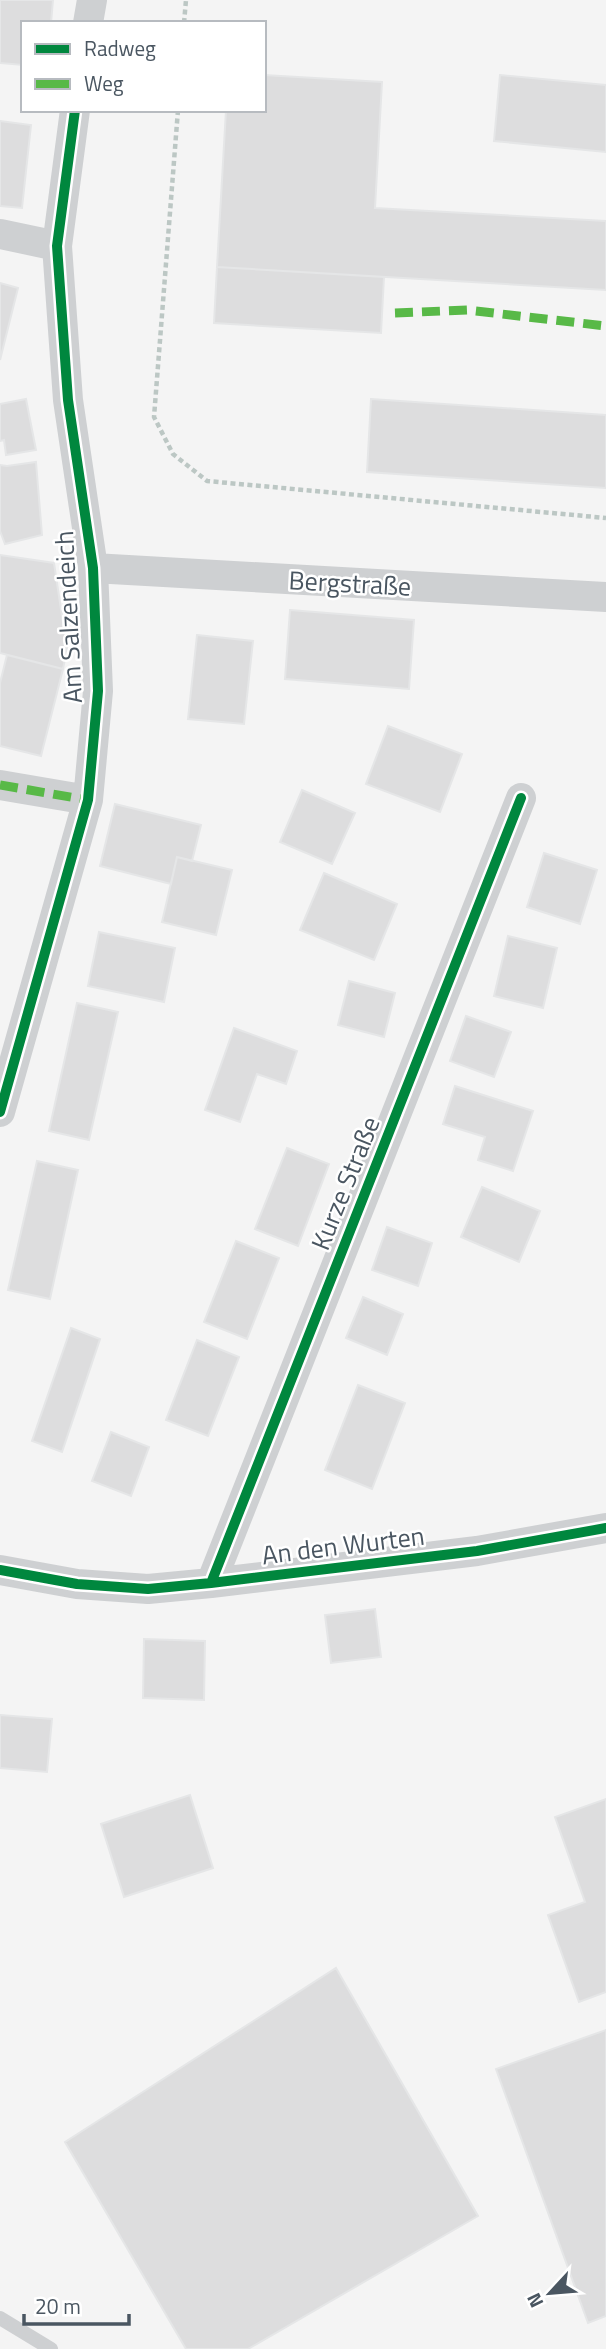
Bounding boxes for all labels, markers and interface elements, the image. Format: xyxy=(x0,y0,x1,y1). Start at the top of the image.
legend xyxy=(21,21,266,112)
text: Radweg xyxy=(84,32,156,64)
text: Weg xyxy=(84,67,124,99)
street label: Am Salzendeich xyxy=(44,530,92,704)
street label: Bergstraße xyxy=(288,560,412,606)
street label: Kurze Straße xyxy=(301,1110,389,1256)
street label: An den Wurten xyxy=(259,1516,427,1574)
north arrow xyxy=(515,2258,585,2328)
scale bar xyxy=(24,2282,130,2326)
text: N xyxy=(518,2288,550,2313)
text: 20 m xyxy=(35,2290,81,2322)

